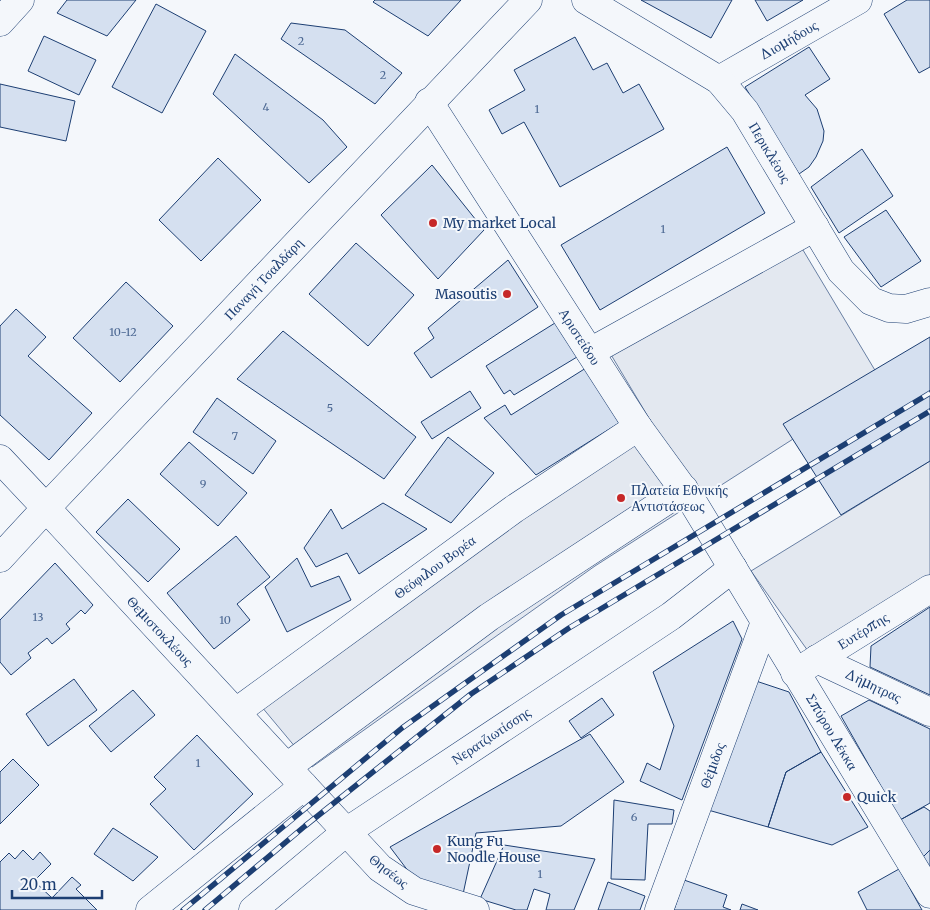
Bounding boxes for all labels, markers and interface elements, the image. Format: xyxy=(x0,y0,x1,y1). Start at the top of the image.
street label: Διομήδους xyxy=(756,16,821,64)
house number: 2 xyxy=(298,34,304,48)
house number: 2 xyxy=(380,68,386,82)
house number: 4 xyxy=(263,100,270,114)
house number: 1 xyxy=(535,102,540,116)
street label: Περικλέους xyxy=(745,119,795,186)
place label: My market Local xyxy=(443,214,557,232)
marker: My market Local xyxy=(427,217,439,229)
house number: 1 xyxy=(661,222,666,236)
street label: Παναγή Τσαλδάρη xyxy=(220,234,307,324)
place label: Masoutis xyxy=(435,285,497,303)
marker: Masoutis xyxy=(501,288,513,300)
street label: Αριστείδου xyxy=(555,305,605,369)
house number: 10-12 xyxy=(109,325,137,339)
house number: 5 xyxy=(327,401,333,415)
house number: 7 xyxy=(232,429,238,443)
house number: 9 xyxy=(200,477,207,491)
place label: Πλατεία Εθνικής Αντιστάσεως xyxy=(631,481,728,515)
marker: Πλατεία Εθνικής Αντιστάσεως xyxy=(615,492,627,504)
street label: Θεόφιλου Βορέα xyxy=(390,531,480,603)
street label: Θεμιστοκλέους xyxy=(123,592,197,670)
street label: Ευτέρπης xyxy=(834,608,892,653)
house number: 13 xyxy=(33,610,43,624)
house number: 10 xyxy=(219,613,231,627)
street label: Δήμητρας xyxy=(842,664,905,707)
street label: Σπύρου Λέκκα xyxy=(802,691,862,774)
street label: Νερατζιωτίσσης xyxy=(448,703,534,768)
street label: Θέμιδος xyxy=(696,740,729,791)
house number: 1 xyxy=(196,756,201,770)
place label: Quick xyxy=(857,788,896,806)
marker: Quick xyxy=(841,791,853,803)
house number: 6 xyxy=(631,810,638,824)
place label: Kung Fu Noodle House xyxy=(447,832,540,866)
marker: Kung Fu Noodle House xyxy=(431,843,443,855)
street label: Θησέως xyxy=(365,850,413,892)
house number: 1 xyxy=(538,867,543,881)
scale bar xyxy=(12,868,102,900)
text: 20 m xyxy=(20,875,57,894)

